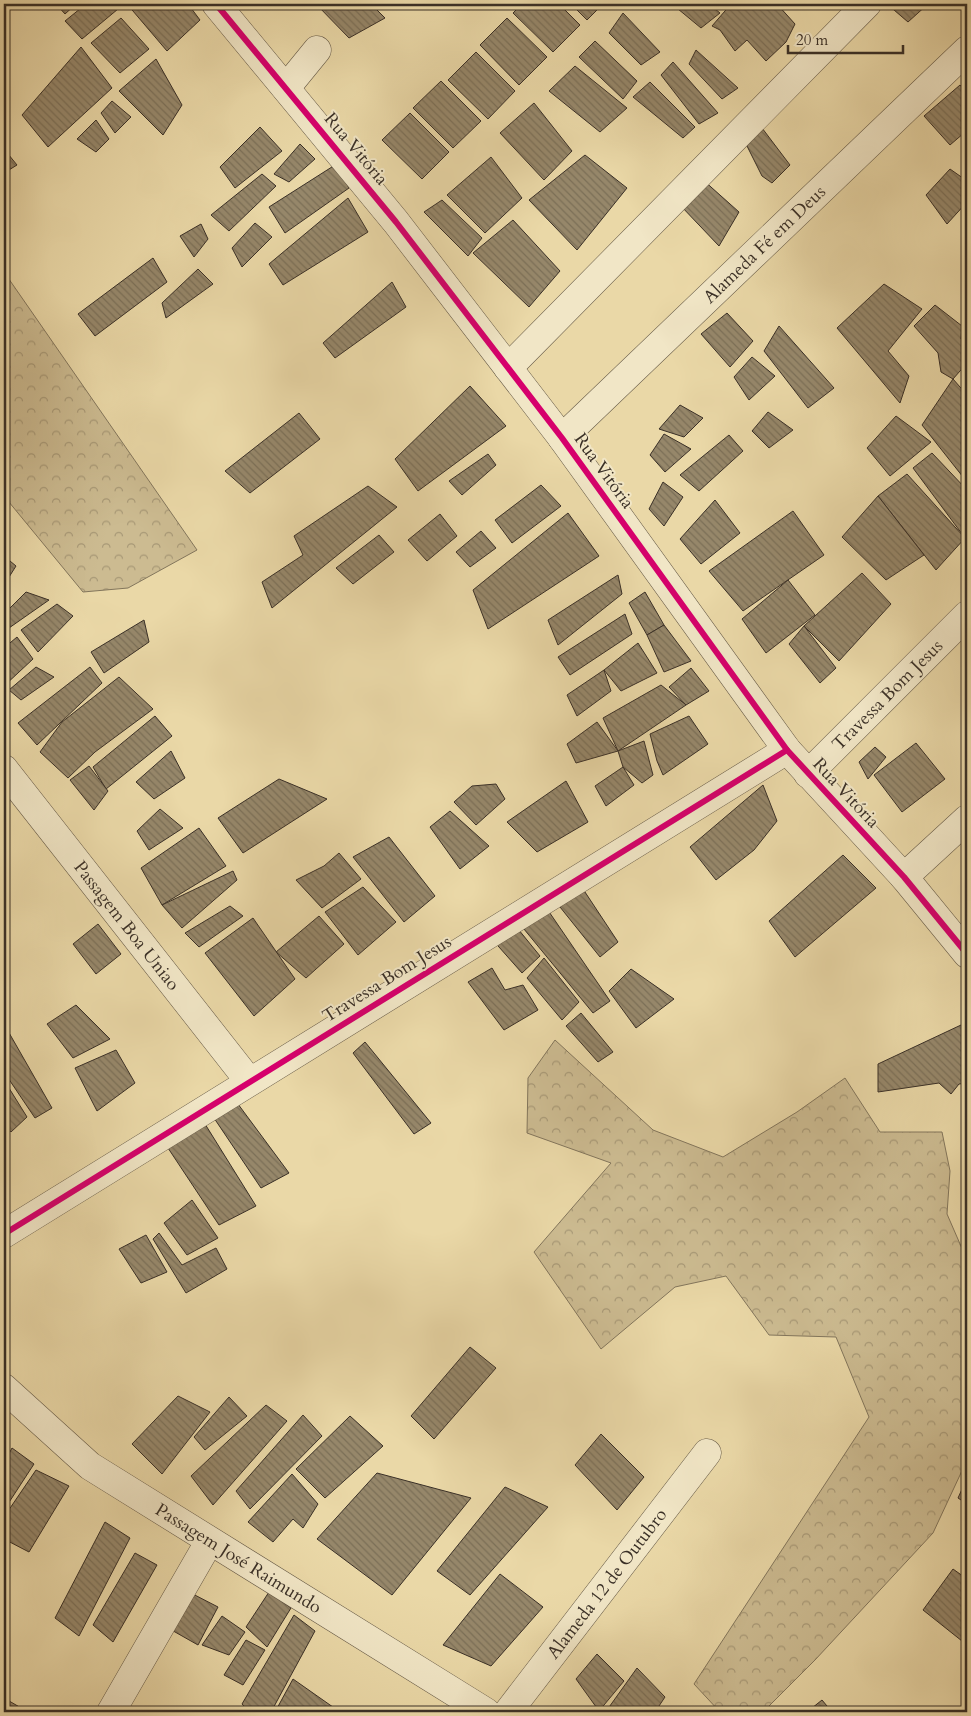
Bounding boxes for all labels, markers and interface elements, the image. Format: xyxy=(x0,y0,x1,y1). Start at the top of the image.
scale bar xyxy=(788,22,904,54)
text: 20 m xyxy=(796,30,828,50)
street label: Rua Vitória xyxy=(318,107,394,191)
street label: Alameda Fé em Deus xyxy=(697,180,831,309)
street label: Rua Vitória xyxy=(568,428,640,514)
street label: Travessa Bom Jesus xyxy=(826,634,948,756)
street label: Rua Vitória xyxy=(807,752,885,834)
street label: Passagem Boa Uniao xyxy=(68,855,186,996)
street label: Travessa Bom Jesus xyxy=(318,929,456,1029)
street label: Passagem José Raimundo xyxy=(151,1497,327,1620)
street label: Alameda 12 de Outubro xyxy=(541,1503,673,1664)

